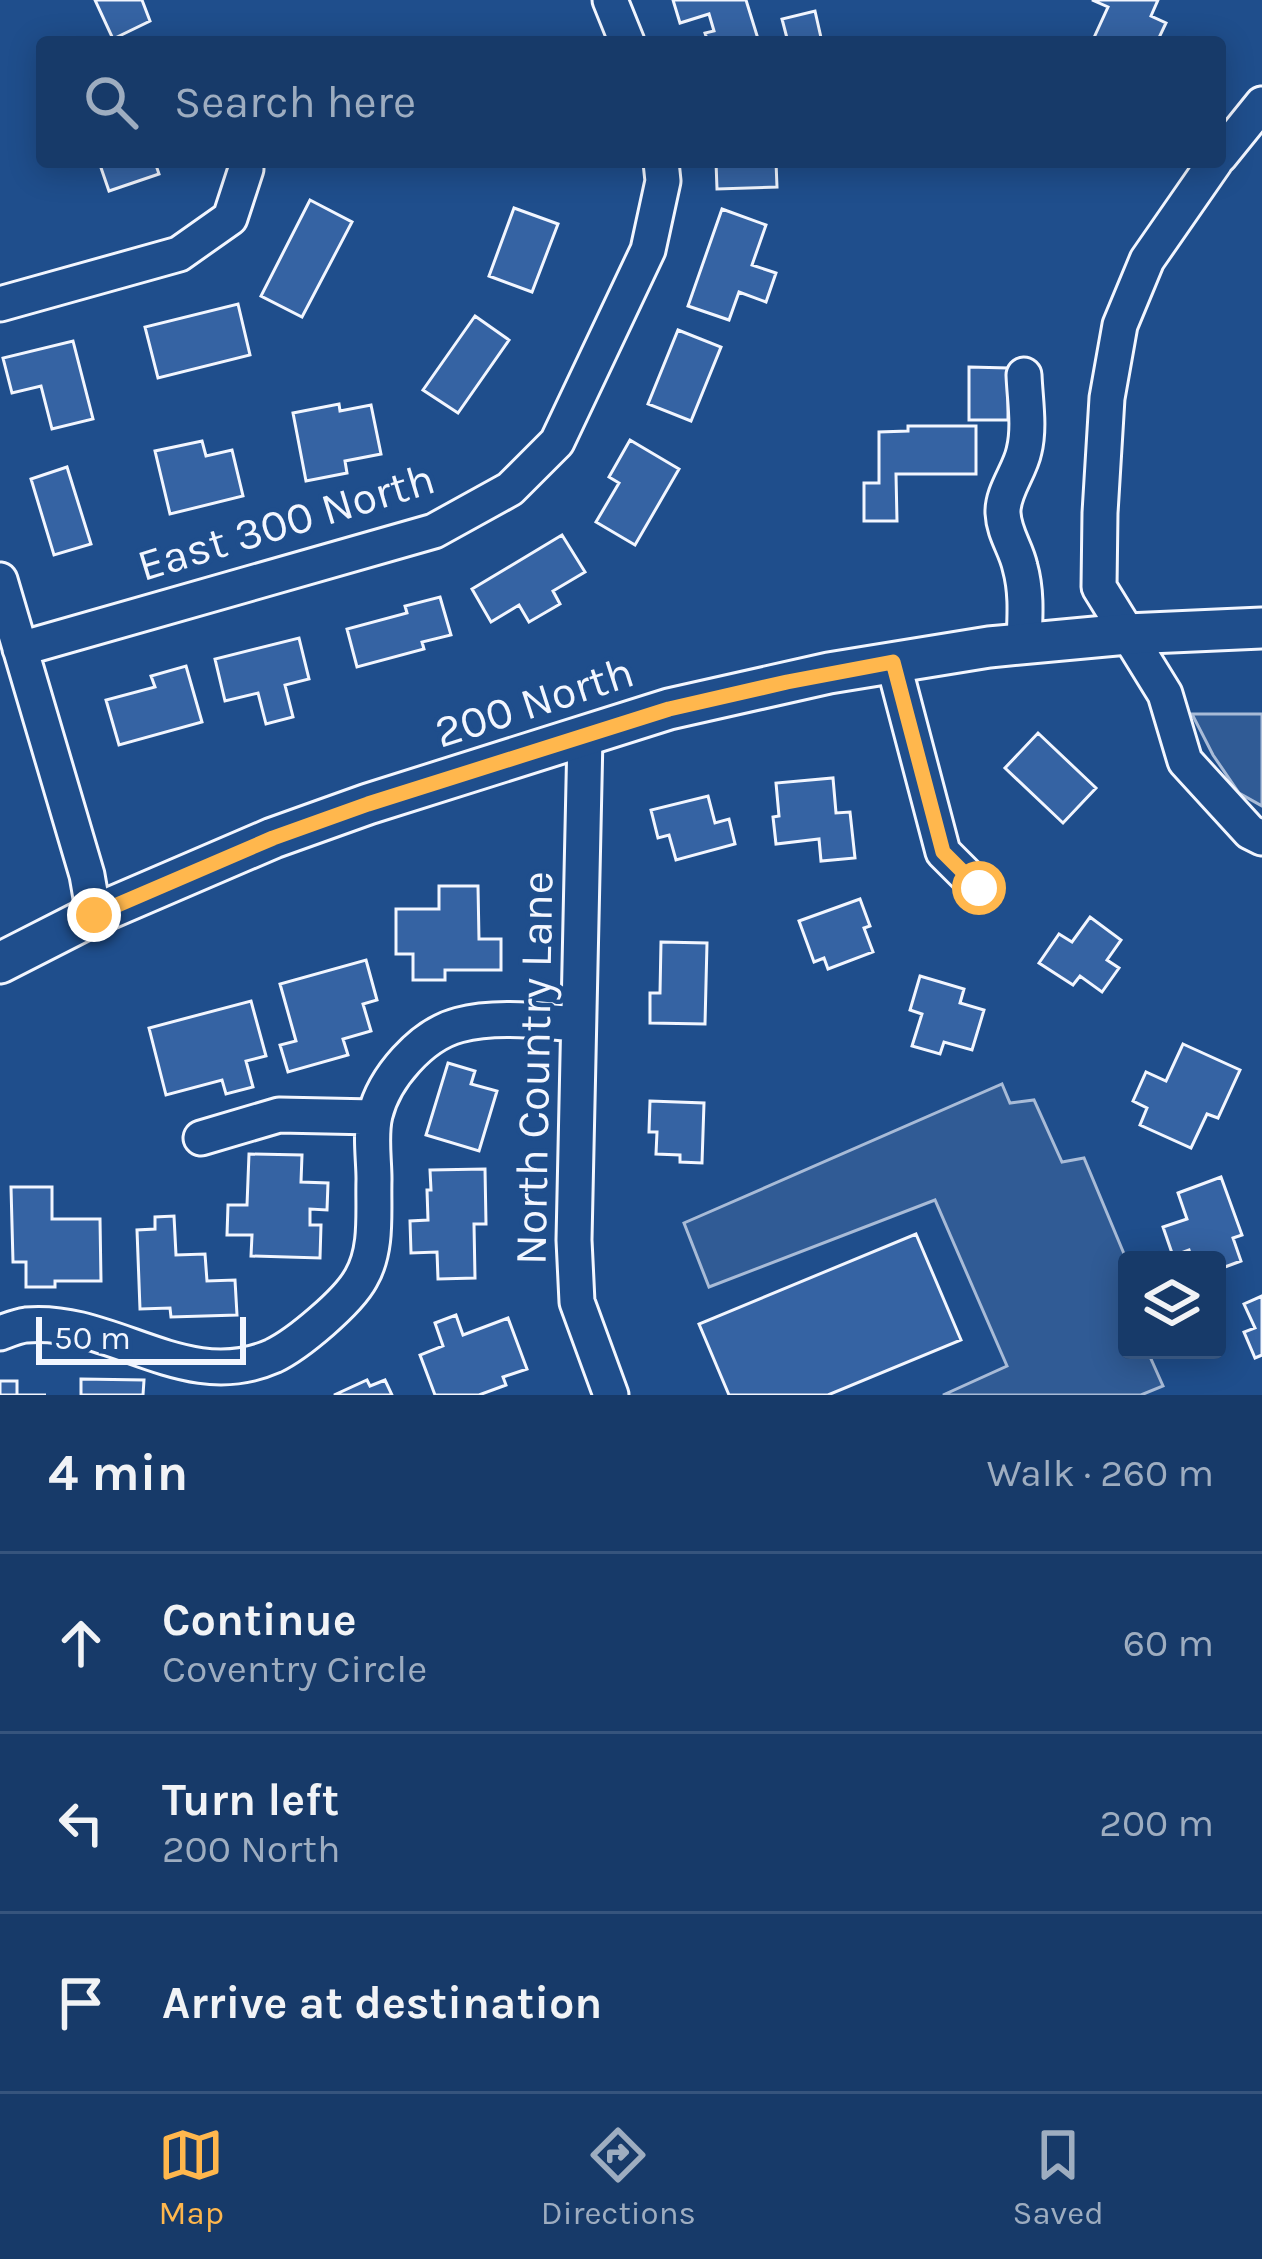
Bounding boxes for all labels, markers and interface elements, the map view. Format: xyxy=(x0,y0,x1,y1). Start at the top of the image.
search box xyxy=(36,36,1226,168)
icon: search xyxy=(78,69,144,135)
text: Search here xyxy=(174,76,416,128)
street label: East 300 North xyxy=(131,452,441,592)
street label: 200 North xyxy=(428,645,640,759)
route start xyxy=(952,861,1006,915)
street label: North Country Lane xyxy=(505,871,564,1265)
route end xyxy=(67,888,121,942)
map controls xyxy=(1118,1251,1226,1359)
button: layers xyxy=(1118,1251,1226,1359)
scale bar xyxy=(36,1311,246,1364)
text: 50 m xyxy=(54,1319,131,1357)
text: 4 min xyxy=(48,1443,188,1503)
text: Walk · 260 m xyxy=(987,1450,1214,1496)
text: Continue xyxy=(162,1594,357,1646)
icon: ahead xyxy=(48,1610,114,1676)
text: 60 m xyxy=(1123,1620,1214,1666)
text: Coventry Circle xyxy=(162,1646,427,1692)
text: Turn left xyxy=(162,1774,339,1826)
icon: left xyxy=(48,1790,114,1856)
text: 200 m xyxy=(1099,1800,1214,1846)
text: 200 North xyxy=(162,1826,340,1872)
icon: arrive xyxy=(48,1970,114,2036)
text: Arrive at destination xyxy=(162,1977,602,2029)
tab: Map xyxy=(158,2122,224,2232)
tab: Directions xyxy=(541,2122,696,2232)
tab: Saved xyxy=(1013,2122,1104,2232)

